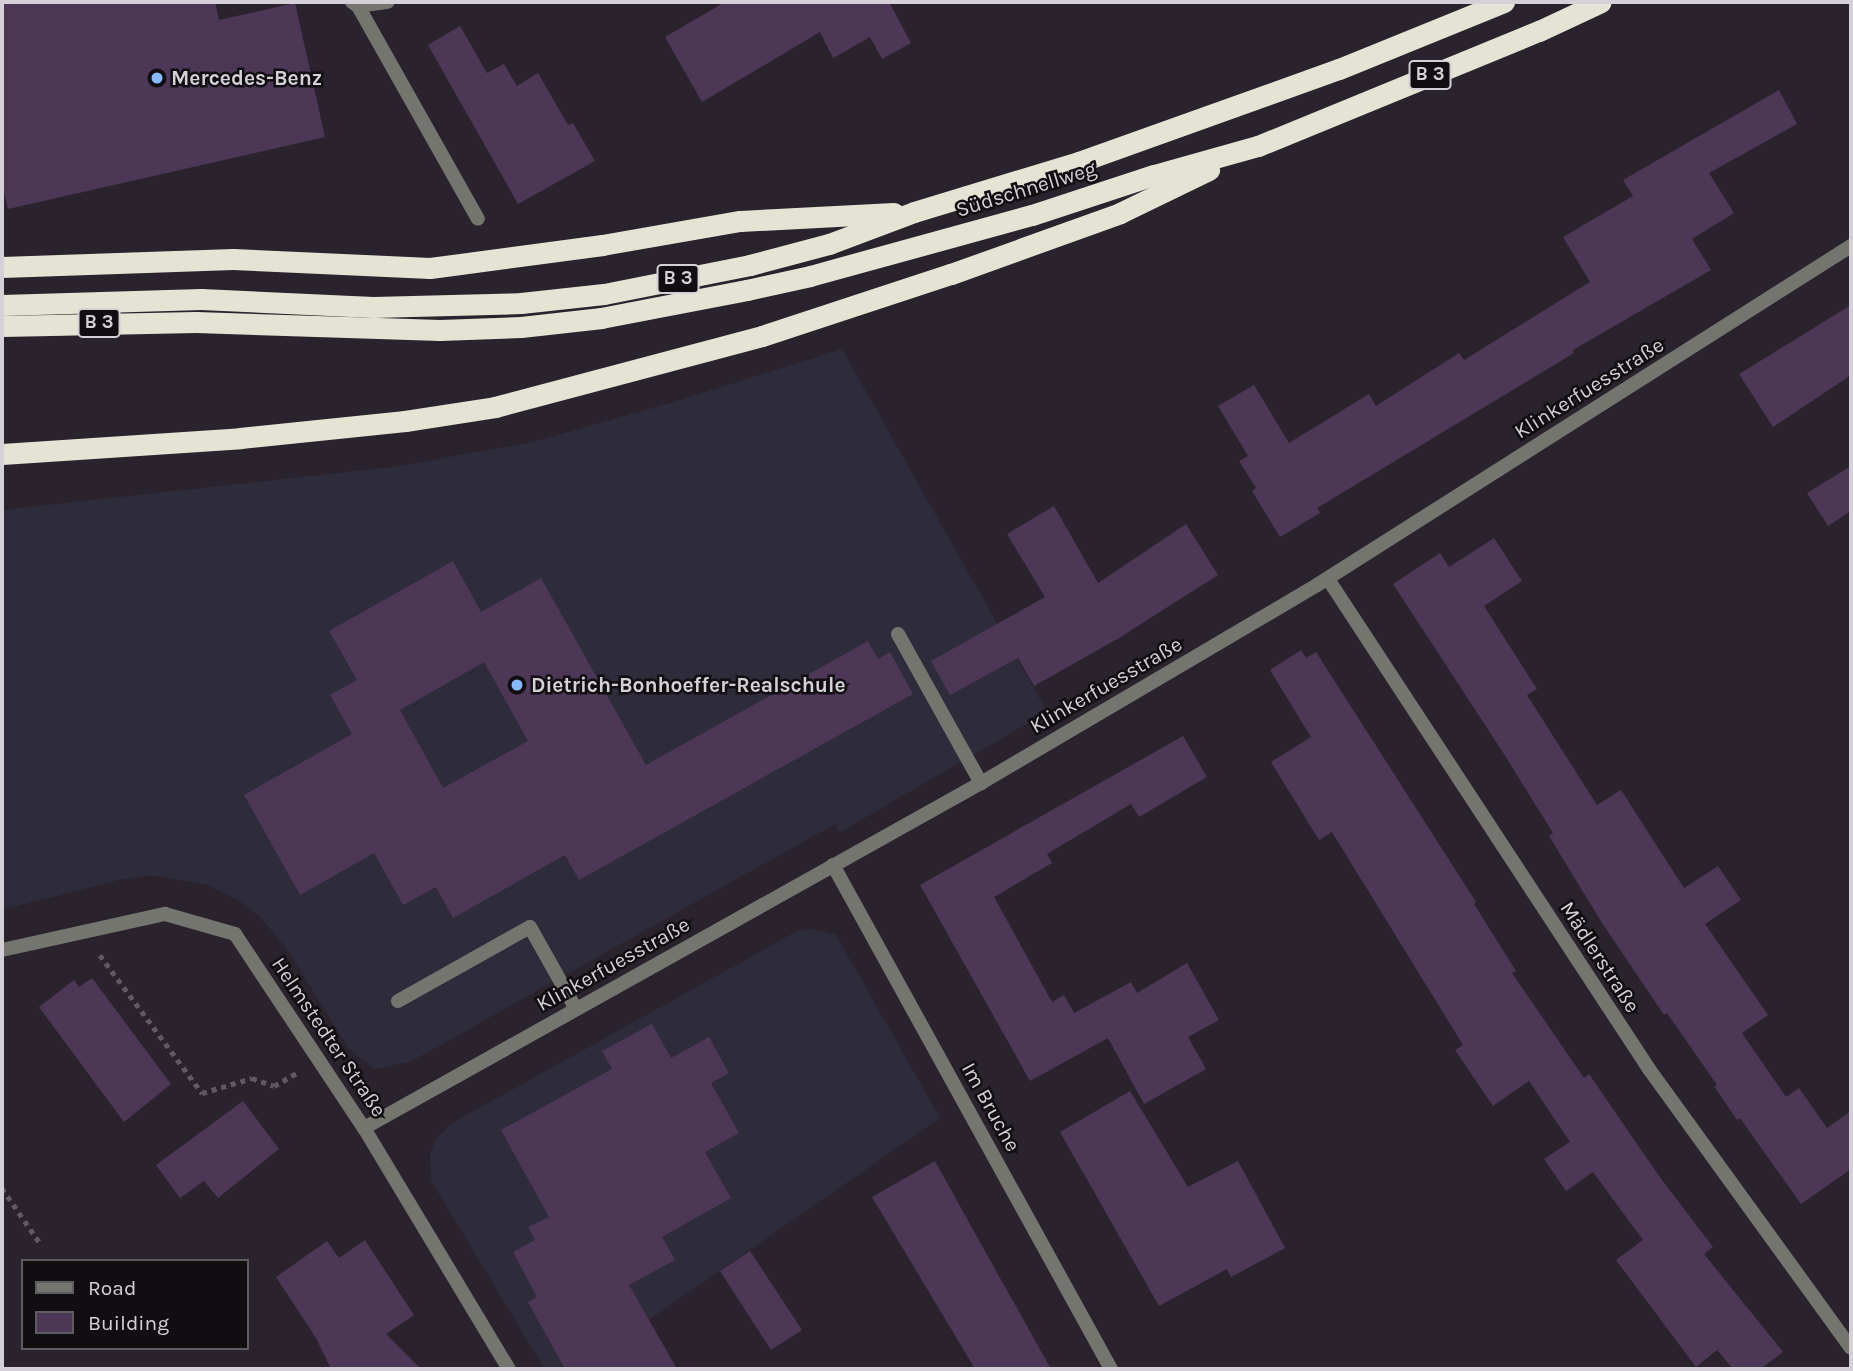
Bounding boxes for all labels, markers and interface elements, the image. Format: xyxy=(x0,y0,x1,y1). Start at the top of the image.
road number: B 3 xyxy=(1407,60,1453,90)
place label: Mercedes-Benz xyxy=(171,65,322,91)
marker: Mercedes-Benz xyxy=(149,70,165,86)
street label: Südschnellweg xyxy=(953,156,1099,222)
road number: B 3 xyxy=(655,264,701,294)
road number: B 3 xyxy=(76,308,122,338)
street label: Klinkerfuesstraße xyxy=(1510,332,1668,444)
street label: Klinkerfuesstraße xyxy=(1026,631,1186,739)
place label: Dietrich-Bonhoeffer-Realschule xyxy=(531,672,846,698)
marker: Dietrich-Bonhoeffer-Realschule xyxy=(509,677,525,693)
street label: Mädlerstraße xyxy=(1555,897,1645,1017)
street label: Klinkerfuesstraße xyxy=(532,911,694,1017)
street label: Helmstedter Straße xyxy=(266,952,392,1122)
street label: Im Bruche xyxy=(956,1058,1026,1156)
legend xyxy=(21,1259,248,1350)
text: Road xyxy=(88,1276,136,1300)
text: Building xyxy=(88,1311,169,1335)

